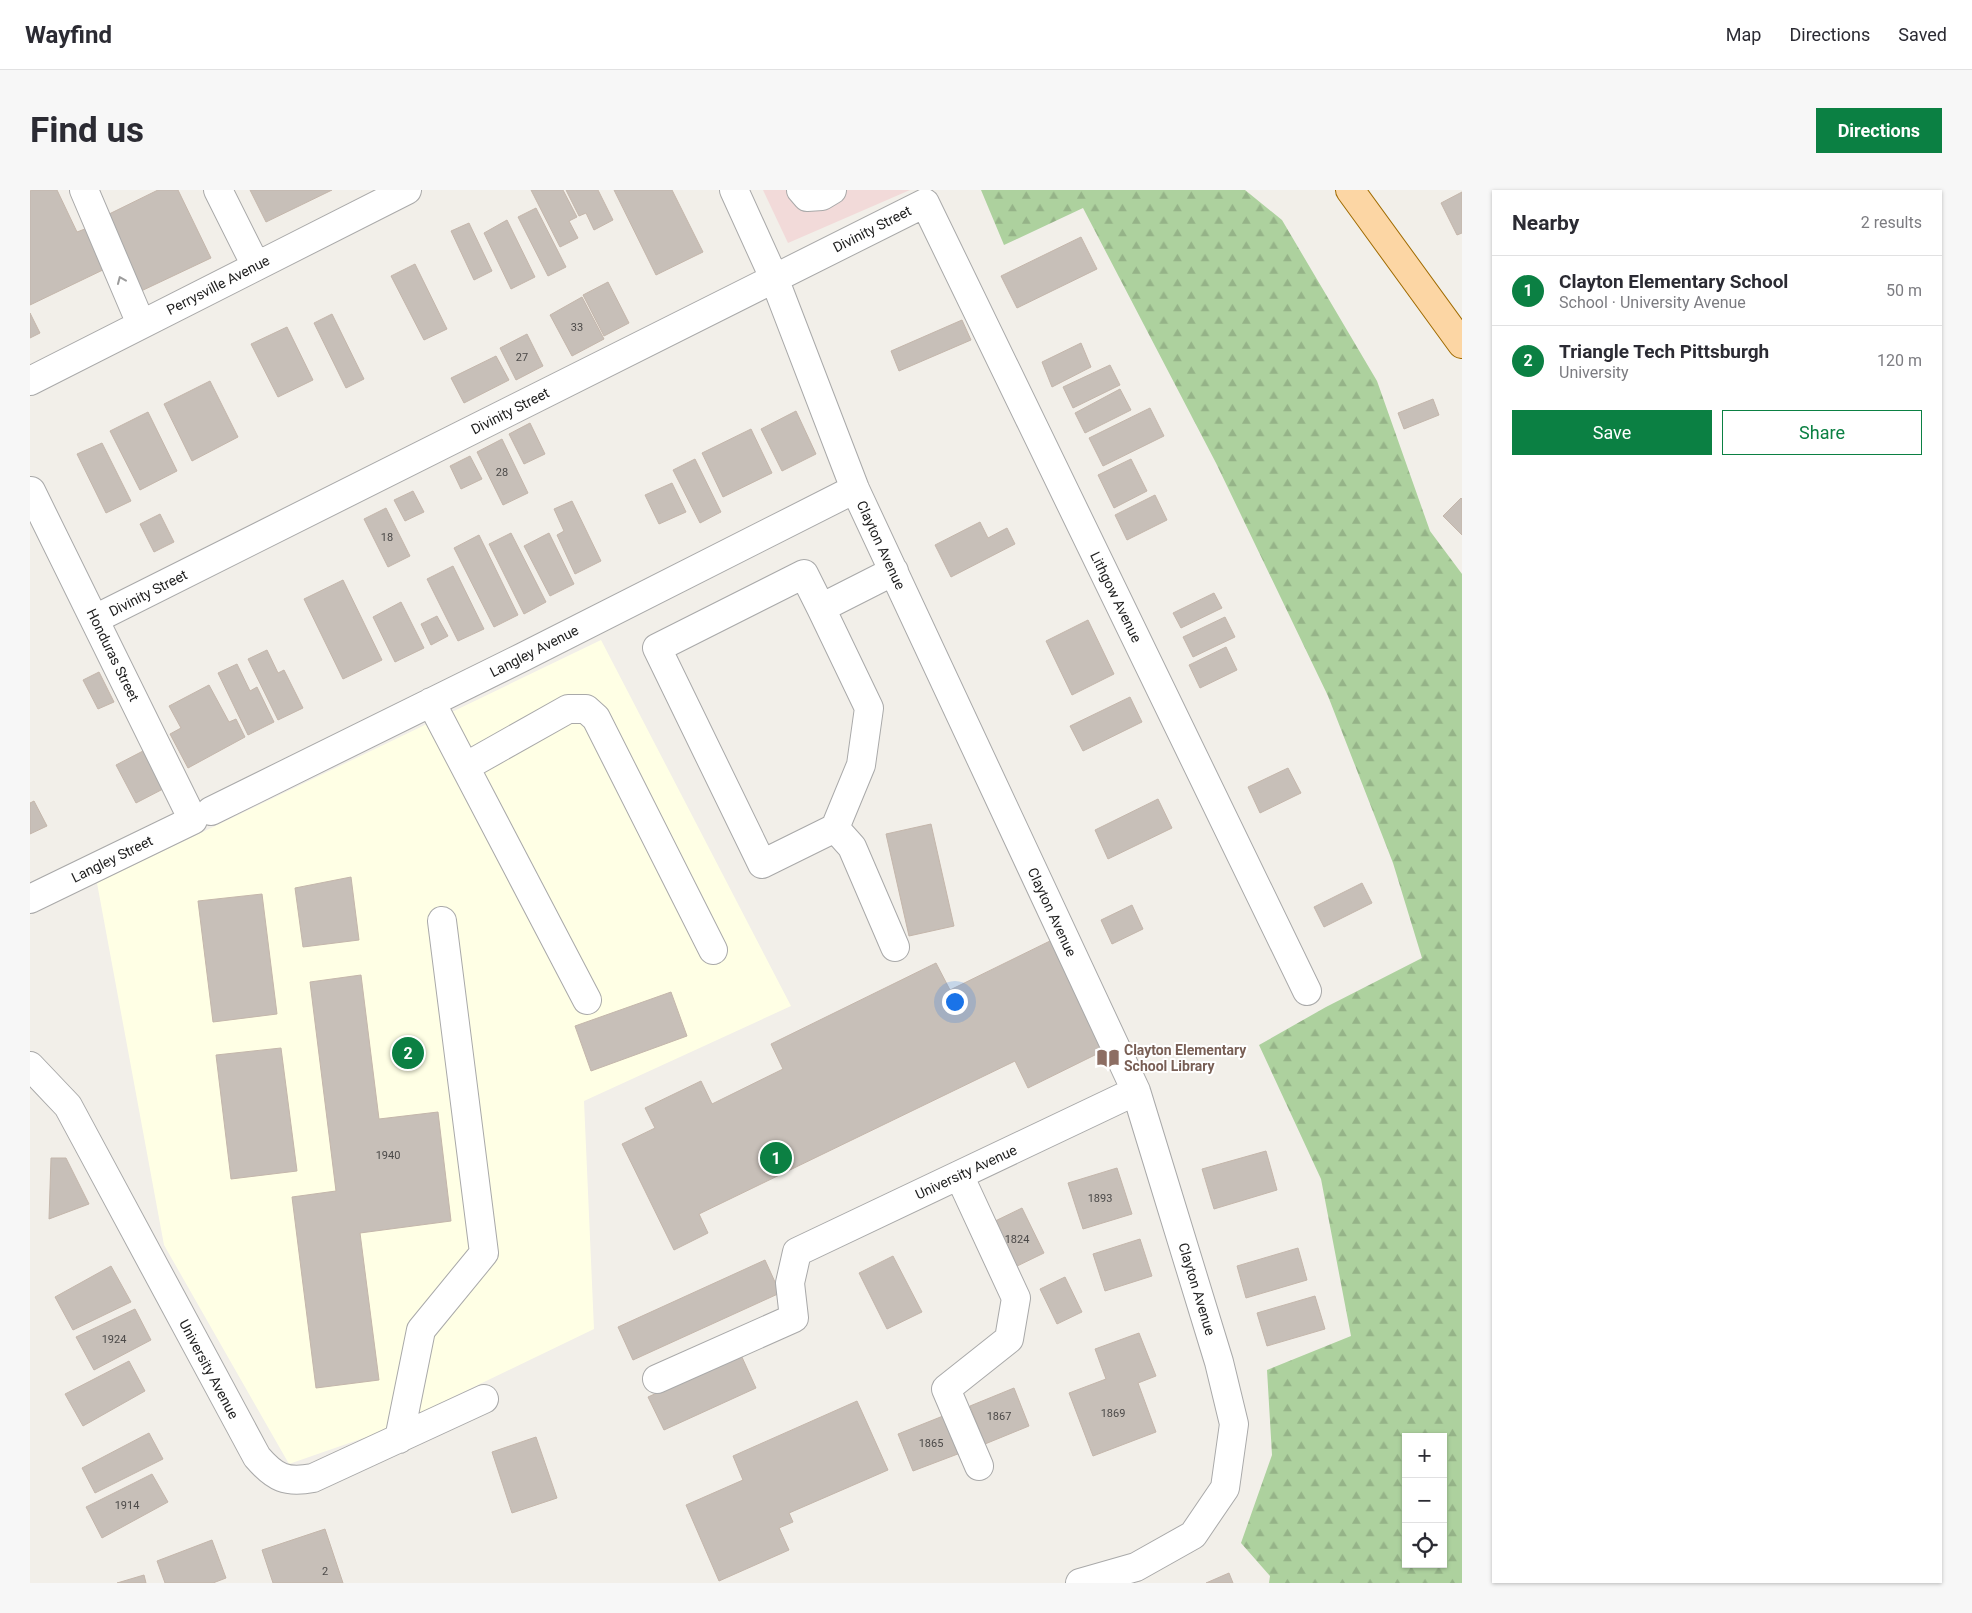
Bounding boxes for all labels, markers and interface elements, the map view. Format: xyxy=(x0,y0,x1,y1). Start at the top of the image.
text: Wayfind xyxy=(25,21,112,49)
text: Map xyxy=(1726,24,1761,45)
text: Directions xyxy=(1789,24,1870,45)
text: Saved xyxy=(1898,24,1947,45)
button: Directions xyxy=(1816,108,1942,153)
text: Find us xyxy=(30,110,144,151)
street label: Divinity Street xyxy=(830,202,914,256)
text: Nearby xyxy=(1512,211,1579,235)
text: 2 results xyxy=(1861,213,1922,232)
street label: Perrysville Avenue xyxy=(164,252,272,318)
text: Clayton Elementary School xyxy=(1559,270,1788,293)
one-way arrow xyxy=(117,276,128,285)
text: 1 xyxy=(1523,281,1533,300)
text: 50 m xyxy=(1886,281,1922,300)
text: School · University Avenue xyxy=(1559,293,1746,312)
house number: 33 xyxy=(571,321,583,334)
text: Triangle Tech Pittsburgh xyxy=(1559,340,1769,363)
house number: 27 xyxy=(516,351,528,364)
text: 2 xyxy=(1523,351,1533,370)
text: 120 m xyxy=(1877,351,1922,370)
text: University xyxy=(1559,363,1629,382)
street label: Divinity Street xyxy=(468,384,552,438)
button: Save xyxy=(1512,410,1712,455)
button: Share xyxy=(1722,410,1922,455)
house number: 28 xyxy=(496,466,508,479)
street label: Clayton Avenue xyxy=(853,498,909,592)
house number: 18 xyxy=(381,531,393,544)
street label: Lithgow Avenue xyxy=(1087,549,1145,645)
street label: Divinity Street xyxy=(106,566,190,620)
street label: Honduras Street xyxy=(84,606,143,704)
street label: Langley Avenue xyxy=(487,622,581,680)
street label: Langley Street xyxy=(69,832,156,886)
street label: Clayton Avenue xyxy=(1024,865,1080,959)
your location xyxy=(942,989,968,1015)
pin: 2 xyxy=(392,1034,424,1072)
place label: Clayton Elementary School Library xyxy=(1124,1042,1247,1074)
library icon: Clayton Elementary School Library xyxy=(1095,1045,1121,1071)
pin: 1 xyxy=(760,1139,792,1177)
street label: University Avenue xyxy=(913,1141,1019,1203)
house number: 1940 xyxy=(376,1149,400,1162)
house number: 1893 xyxy=(1088,1192,1112,1205)
house number: 1824 xyxy=(1005,1233,1029,1246)
street label: Clayton Avenue xyxy=(1175,1241,1219,1337)
street label: University Avenue xyxy=(176,1317,242,1421)
house number: 1924 xyxy=(102,1333,126,1346)
house number: 1869 xyxy=(1101,1407,1125,1420)
house number: 1867 xyxy=(987,1410,1011,1423)
map controls xyxy=(1402,1433,1447,1568)
button: + xyxy=(1402,1433,1447,1478)
house number: 1865 xyxy=(919,1437,943,1450)
button: − xyxy=(1402,1478,1447,1523)
house number: 1914 xyxy=(115,1499,139,1512)
button: locate xyxy=(1402,1523,1447,1568)
house number: 2 xyxy=(322,1565,328,1578)

